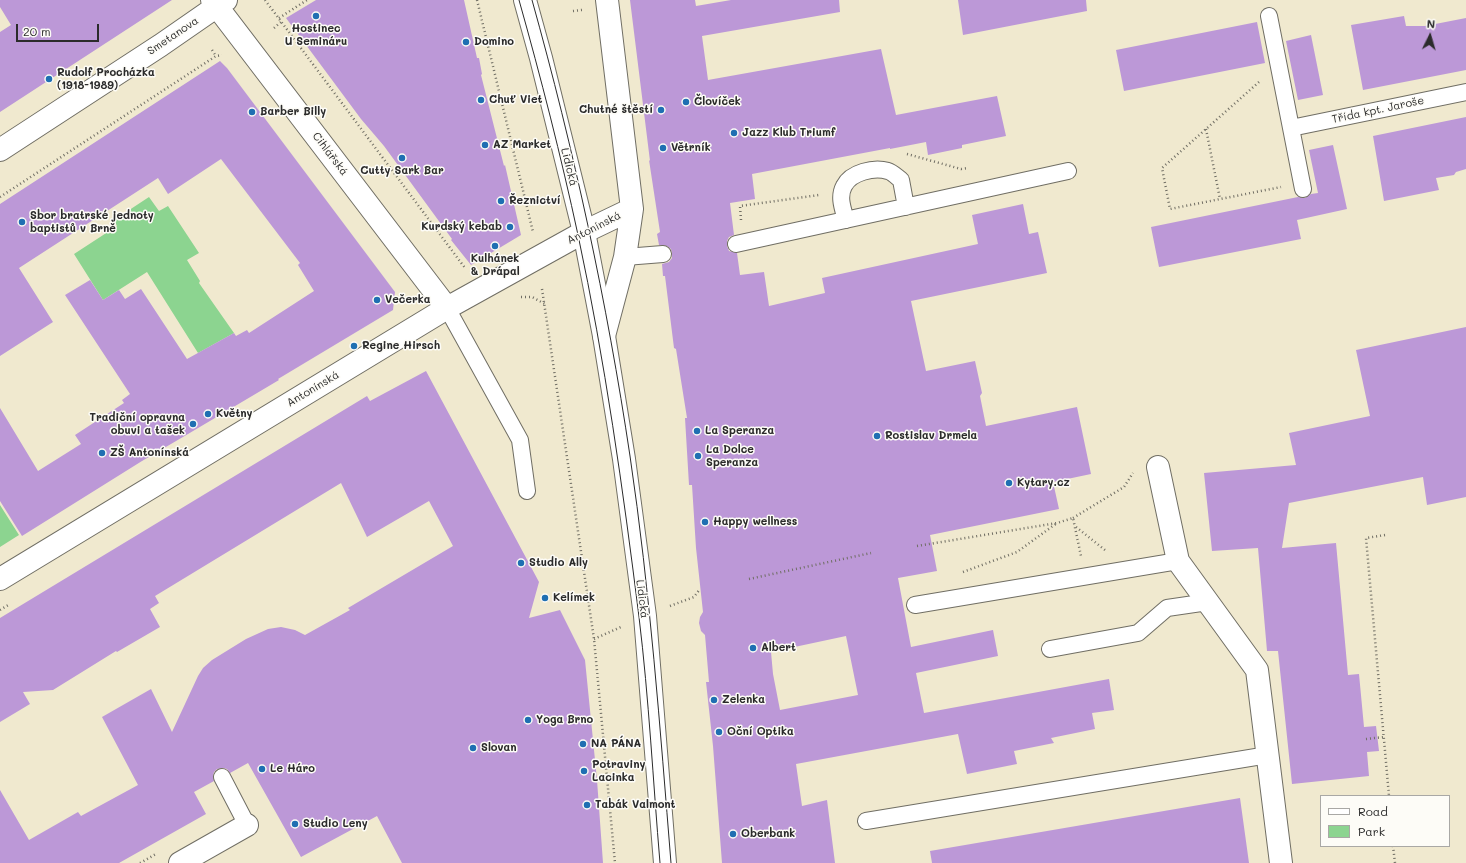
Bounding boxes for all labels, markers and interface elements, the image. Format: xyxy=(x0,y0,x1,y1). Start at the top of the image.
marker: Hostinec U Semináru xyxy=(311,11,321,21)
street label: Smetanova xyxy=(145,14,201,58)
scale bar xyxy=(18,16,101,42)
north arrow xyxy=(1410,16,1450,56)
text: N xyxy=(1426,16,1436,31)
place label: Hostinec U Semináru xyxy=(285,22,347,48)
text: 20 m xyxy=(23,23,51,39)
place label: Domino xyxy=(474,35,514,49)
marker: Domino xyxy=(461,37,471,47)
place label: Rudolf Procházka (1918-1989) xyxy=(57,66,155,92)
marker: Rudolf Procházka (1918-1989) xyxy=(44,74,54,84)
place label: Chuť Viet xyxy=(489,93,542,107)
street label: Třída kpt. Jaroše xyxy=(1331,94,1425,126)
marker: Chuť Viet xyxy=(476,95,486,105)
place label: Človíček xyxy=(694,95,741,109)
marker: Človíček xyxy=(681,97,691,107)
place label: Chutné štěstí xyxy=(579,103,653,117)
place label: Barber Billy xyxy=(260,105,326,119)
marker: Chutné štěstí xyxy=(656,105,666,115)
marker: Barber Billy xyxy=(247,107,257,117)
place label: Jazz Klub Triumf xyxy=(742,126,836,140)
marker: Jazz Klub Triumf xyxy=(729,128,739,138)
street label: Cihlářská xyxy=(310,130,350,178)
place label: AZ Market xyxy=(493,138,551,152)
marker: AZ Market xyxy=(480,140,490,150)
place label: Větrník xyxy=(671,141,711,155)
marker: Větrník xyxy=(658,143,668,153)
street label: Lidická xyxy=(558,147,580,187)
marker: Cutty Sark Bar xyxy=(397,153,407,163)
place label: Cutty Sark Bar xyxy=(360,164,444,178)
place label: Řeznictví xyxy=(509,194,561,208)
marker: Řeznictví xyxy=(496,196,506,206)
place label: Sbor bratrské jednoty baptistů v Brně xyxy=(30,209,154,235)
street label: Antonínská xyxy=(565,209,623,247)
marker: Sbor bratrské jednoty baptistů v Brně xyxy=(17,217,27,227)
place label: Kurdský kebab xyxy=(421,220,502,234)
marker: Kurdský kebab xyxy=(505,222,515,232)
marker: Kulhánek & Drápal xyxy=(490,241,500,251)
place label: Kulhánek & Drápal xyxy=(470,252,520,278)
place label: Večerka xyxy=(385,293,430,307)
marker: Večerka xyxy=(372,295,382,305)
place label: Regine Hirsch xyxy=(362,339,440,353)
marker: Regine Hirsch xyxy=(349,341,359,351)
street label: Antonínská xyxy=(284,368,342,410)
place label: Květny xyxy=(216,407,253,421)
marker: Květny xyxy=(203,409,213,419)
place label: Tradiční opravna obuvi a tašek xyxy=(90,411,185,437)
marker: Tradiční opravna obuvi a tašek xyxy=(188,419,198,429)
place label: La Speranza xyxy=(705,424,774,438)
marker: La Speranza xyxy=(692,426,702,436)
place label: Rostislav Drmela xyxy=(885,429,977,443)
marker: Rostislav Drmela xyxy=(872,431,882,441)
place label: La Dolce Speranza xyxy=(706,443,758,469)
place label: ZŠ Antonínská xyxy=(110,446,189,460)
marker: ZŠ Antonínská xyxy=(97,448,107,458)
marker: La Dolce Speranza xyxy=(693,451,703,461)
place label: Kytary.cz xyxy=(1017,476,1070,490)
marker: Kytary.cz xyxy=(1004,478,1014,488)
place label: Happy wellness xyxy=(713,515,797,529)
marker: Happy wellness xyxy=(700,517,710,527)
place label: Studio Ally xyxy=(529,556,588,570)
marker: Studio Ally xyxy=(516,558,526,568)
street label: Lidická xyxy=(633,579,651,619)
place label: Kelímek xyxy=(553,591,595,605)
marker: Kelímek xyxy=(540,593,550,603)
place label: Albert xyxy=(761,641,796,655)
marker: Albert xyxy=(748,643,758,653)
place label: Zelenka xyxy=(722,693,765,707)
marker: Zelenka xyxy=(709,695,719,705)
place label: Yoga Brno xyxy=(536,713,593,727)
marker: Yoga Brno xyxy=(523,715,533,725)
place label: Oční Optika xyxy=(727,725,794,739)
marker: Oční Optika xyxy=(714,727,724,737)
place label: NA PÁNA xyxy=(591,737,641,751)
marker: NA PÁNA xyxy=(578,739,588,749)
place label: Slovan xyxy=(481,741,517,755)
marker: Slovan xyxy=(468,743,478,753)
place label: Potraviny Lacinka xyxy=(592,758,646,784)
place label: Le Háro xyxy=(270,762,315,776)
marker: Le Háro xyxy=(257,764,267,774)
marker: Potraviny Lacinka xyxy=(579,766,589,776)
legend xyxy=(1320,795,1450,847)
place label: Tabák Valmont xyxy=(595,798,676,812)
marker: Tabák Valmont xyxy=(582,800,592,810)
text: Road xyxy=(1358,803,1388,819)
place label: Studio Leny xyxy=(303,817,368,831)
marker: Studio Leny xyxy=(290,819,300,829)
text: Park xyxy=(1358,823,1385,839)
place label: Oberbank xyxy=(741,827,795,841)
marker: Oberbank xyxy=(728,829,738,839)

